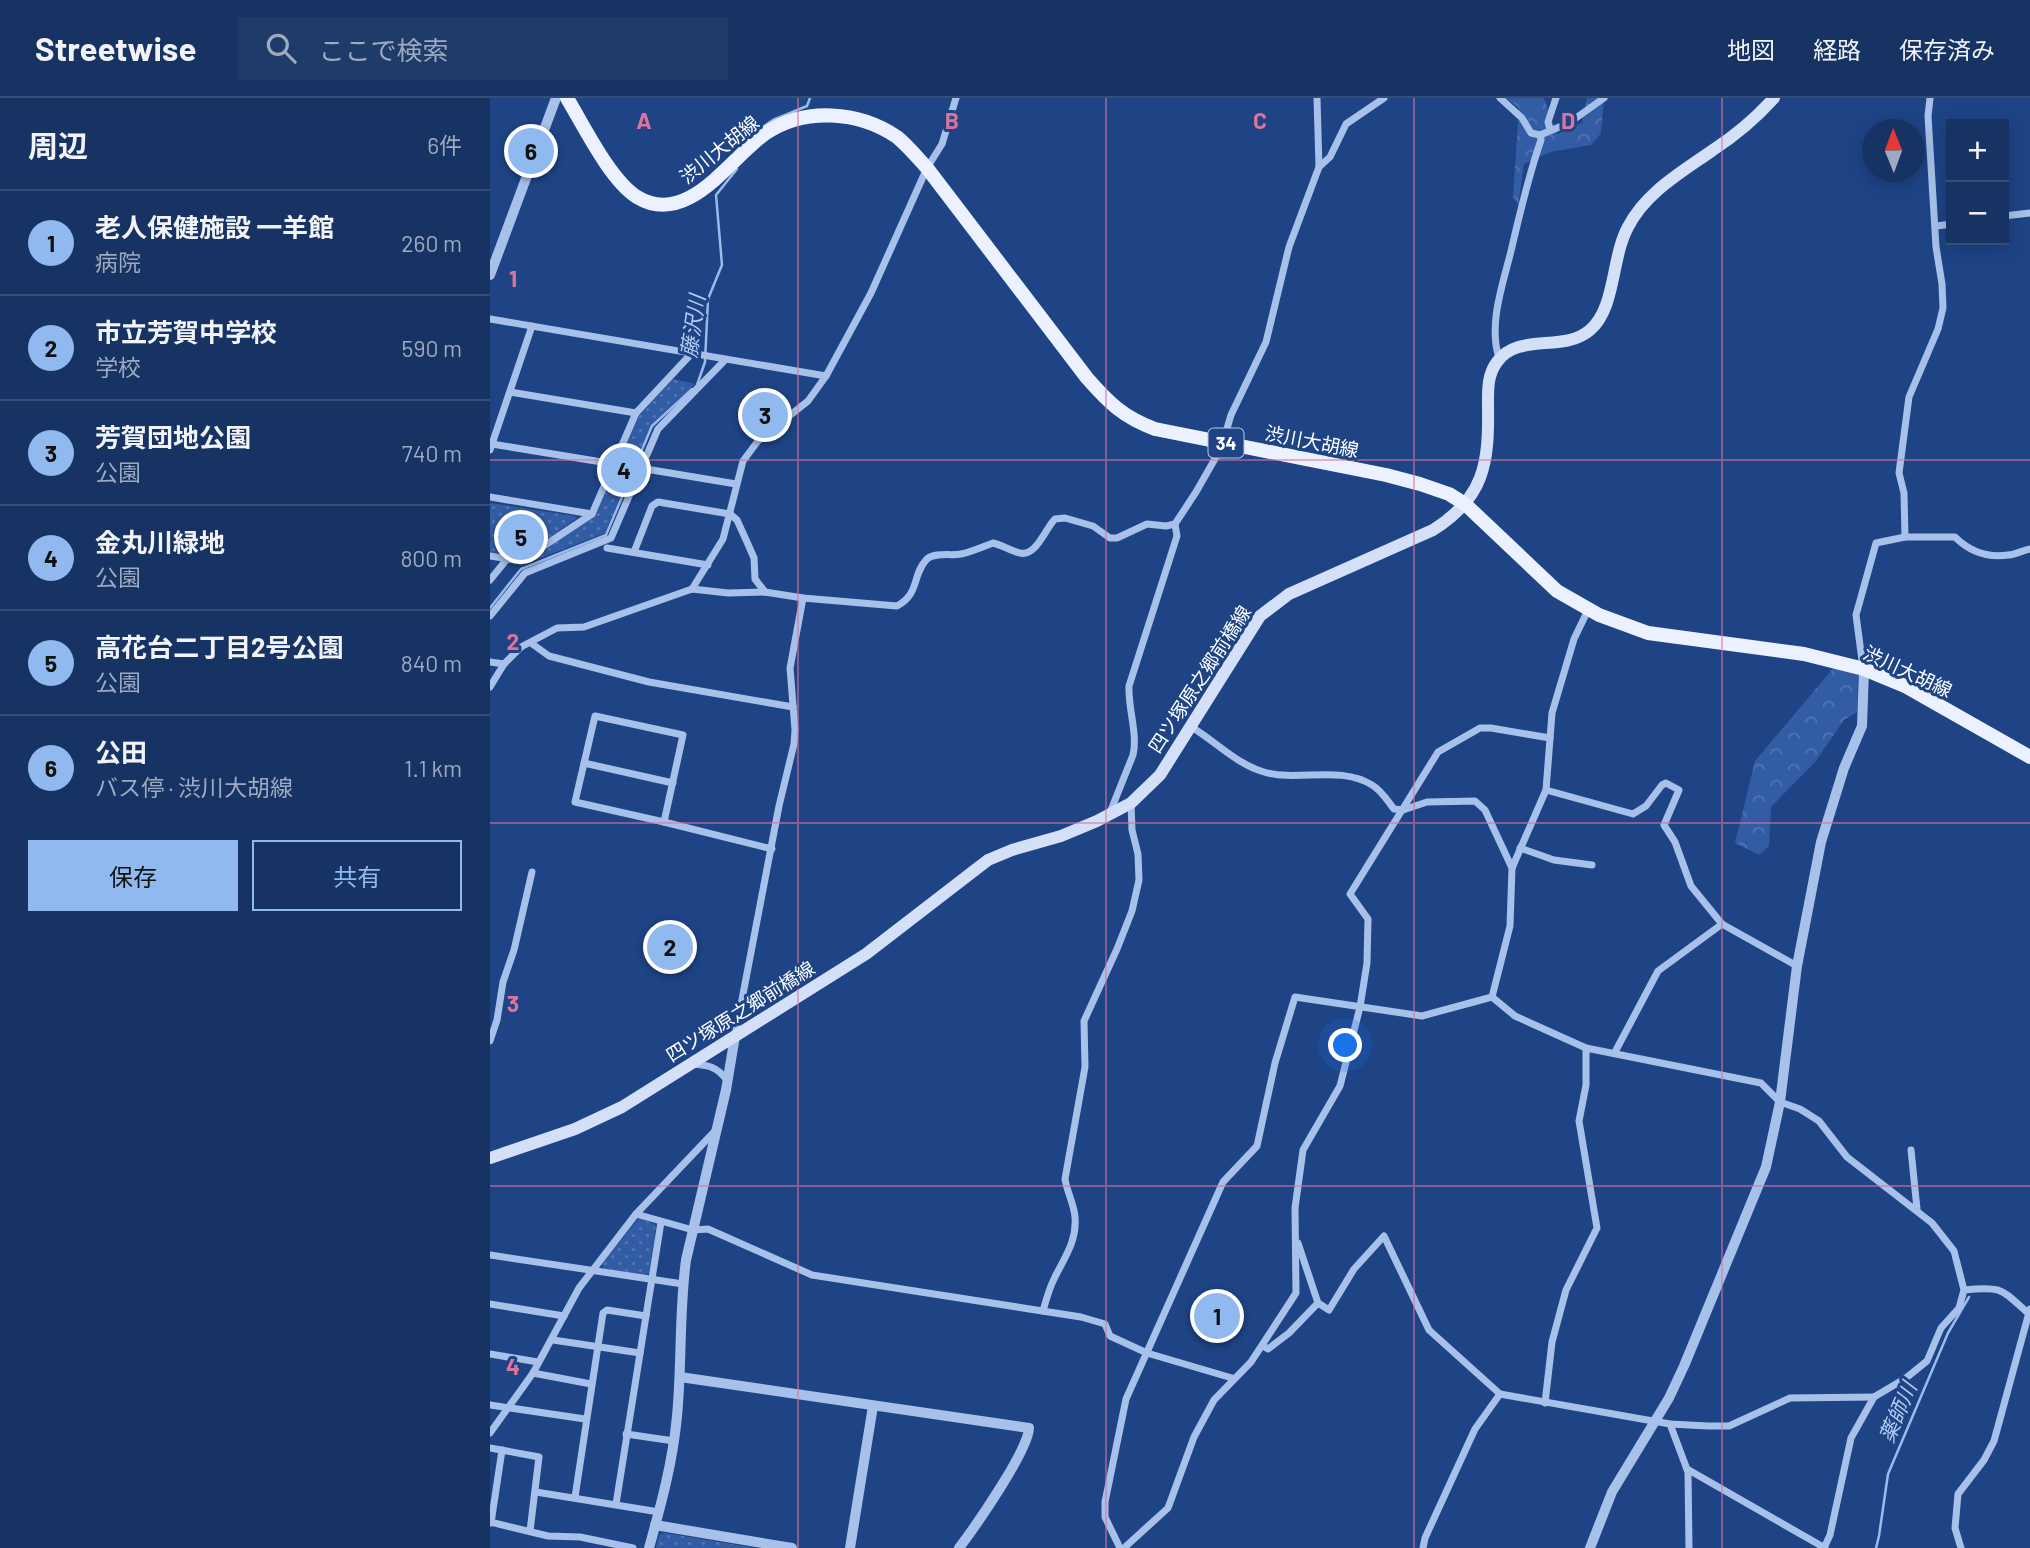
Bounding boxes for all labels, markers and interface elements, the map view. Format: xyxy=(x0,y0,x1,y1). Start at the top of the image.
search box xyxy=(238,17,728,80)
text: Streetwise xyxy=(35,28,196,68)
icon: search xyxy=(262,29,300,67)
text: ここで検索 xyxy=(318,34,448,65)
text: 地図 xyxy=(1727,35,1775,64)
text: 経路 xyxy=(1813,35,1861,64)
text: 保存済み xyxy=(1899,35,1995,64)
text: A xyxy=(636,106,652,134)
text: B xyxy=(945,106,959,134)
text: C xyxy=(1253,106,1267,134)
text: D xyxy=(1561,106,1575,134)
street label: 渋川大胡線 xyxy=(675,110,763,188)
north arrow xyxy=(1862,119,1925,182)
map controls xyxy=(1946,119,2009,245)
button: + xyxy=(1946,119,2009,182)
pin: 6 xyxy=(508,125,554,177)
text: 周辺 xyxy=(28,127,88,163)
text: 6件 xyxy=(427,131,462,159)
button: − xyxy=(1946,182,2009,245)
text: 老人保健施設 一羊館 xyxy=(95,211,334,242)
text: 1 xyxy=(47,229,55,257)
text: 260 m xyxy=(401,229,462,257)
text: 病院 xyxy=(95,248,141,276)
text: 1 xyxy=(509,264,517,292)
water label: 藤沢川 xyxy=(675,291,709,359)
text: 市立芳賀中学校 xyxy=(95,316,277,347)
text: 2 xyxy=(45,334,57,362)
text: 590 m xyxy=(402,334,462,362)
text: 学校 xyxy=(95,353,141,381)
pin: 3 xyxy=(742,389,788,441)
text: 芳賀団地公園 xyxy=(95,421,251,452)
street label: 渋川大胡線 xyxy=(1263,421,1361,461)
road number: 34 xyxy=(1208,428,1244,458)
text: 3 xyxy=(45,439,57,467)
text: 740 m xyxy=(402,439,462,467)
pin: 4 xyxy=(601,444,647,496)
text: 公園 xyxy=(95,458,141,486)
pin: 5 xyxy=(498,511,544,563)
text: 金丸川緑地 xyxy=(95,526,225,557)
text: 4 xyxy=(44,544,58,572)
text: 800 m xyxy=(400,544,462,572)
text: 公園 xyxy=(95,563,141,591)
street label: 四ツ塚原之郷前橋線 xyxy=(1143,601,1255,757)
text: 2 xyxy=(507,627,519,655)
text: 高花台二丁目2号公園 xyxy=(95,631,344,662)
street label: 渋川大胡線 xyxy=(1860,640,1956,702)
text: 5 xyxy=(45,649,57,677)
text: 840 m xyxy=(401,649,462,677)
text: 公園 xyxy=(95,668,141,696)
text: 公田 xyxy=(95,736,147,767)
text: 6 xyxy=(45,754,57,782)
text: 1.1 km xyxy=(404,754,462,782)
text: バス停 · 渋川大胡線 xyxy=(95,773,293,801)
button: 保存 xyxy=(28,840,238,911)
button: 共有 xyxy=(252,840,462,911)
pin: 2 xyxy=(647,921,693,973)
street label: 四ツ塚原之郷前橋線 xyxy=(661,956,819,1066)
text: 3 xyxy=(507,989,519,1017)
your location xyxy=(1328,1028,1362,1062)
pin: 1 xyxy=(1194,1290,1240,1342)
text: 4 xyxy=(506,1352,520,1380)
water label: 薬師川 xyxy=(1873,1376,1922,1446)

